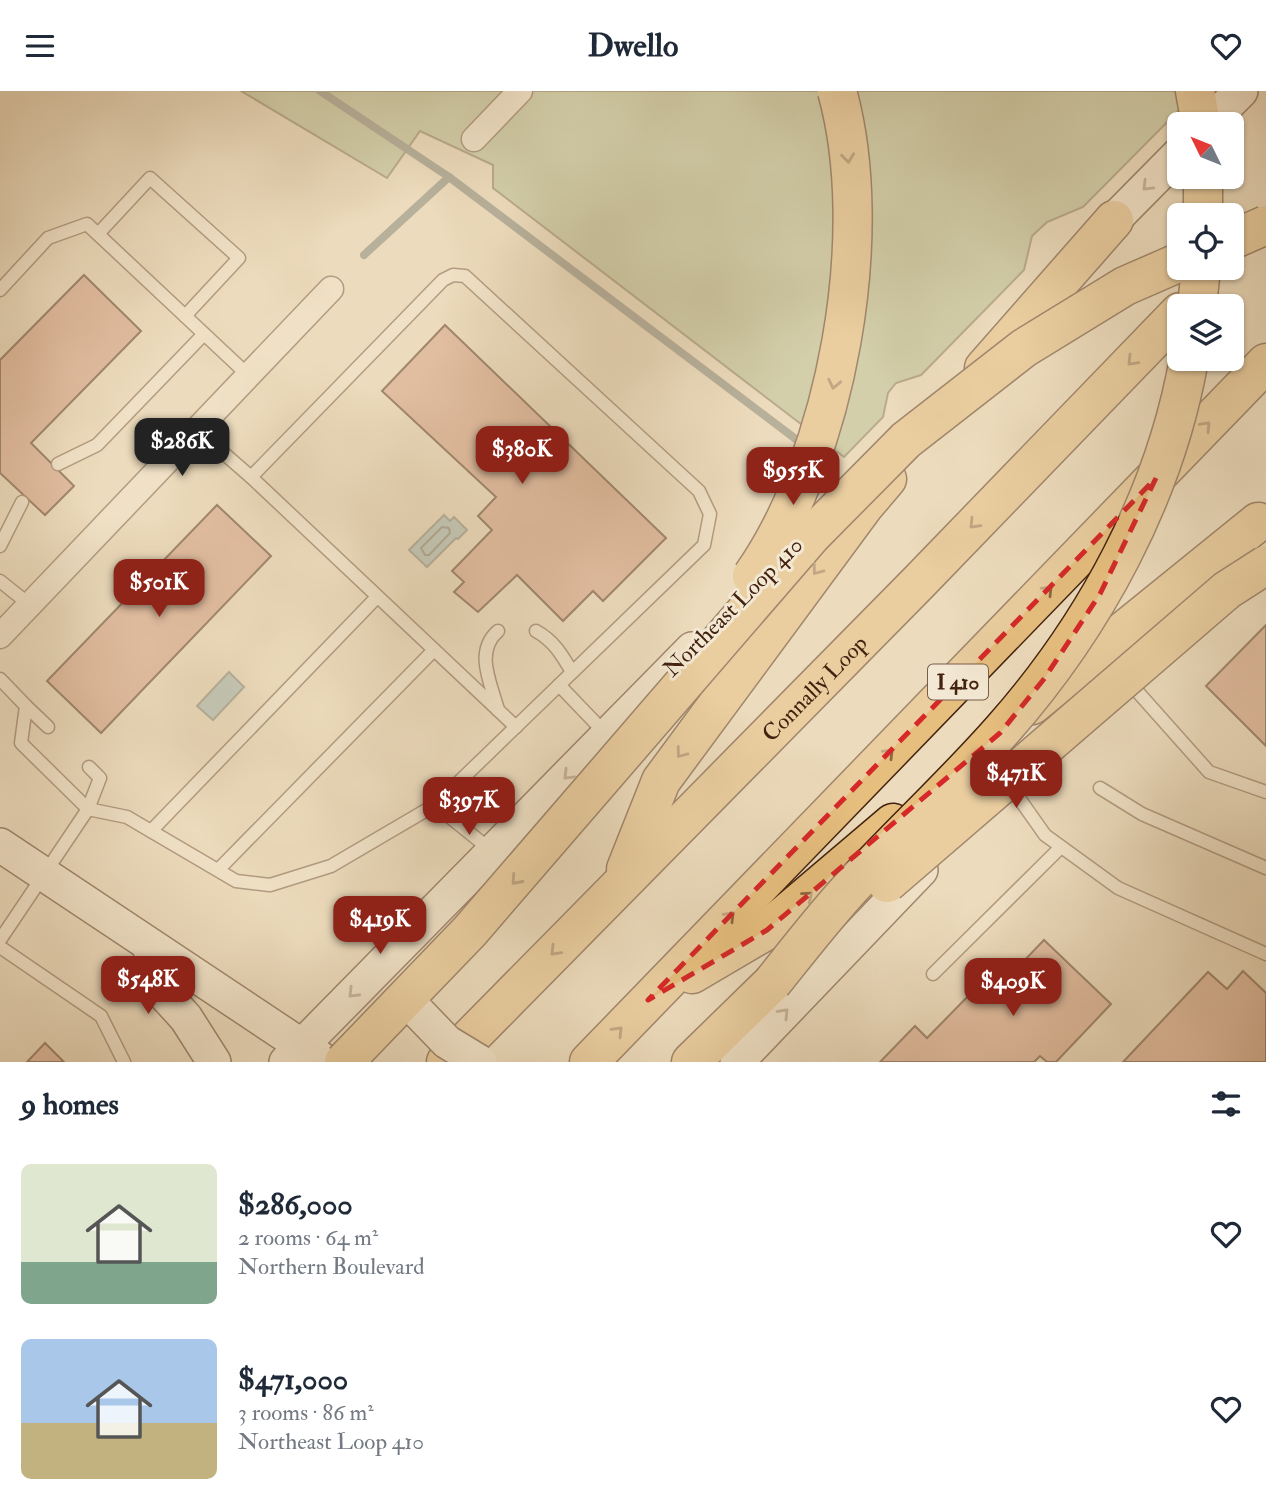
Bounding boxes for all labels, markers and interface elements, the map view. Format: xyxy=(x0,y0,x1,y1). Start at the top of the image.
text: Dwello xyxy=(588,26,678,66)
icon: menu xyxy=(21,27,59,65)
icon: heart xyxy=(1207,27,1245,65)
north arrow xyxy=(1167,112,1244,189)
map controls xyxy=(1167,112,1244,371)
one-way arrow xyxy=(840,152,855,164)
one-way arrow xyxy=(1142,178,1155,191)
button: locate xyxy=(1167,203,1244,280)
button: layers xyxy=(1167,294,1244,371)
one-way arrow xyxy=(1128,352,1141,365)
one-way arrow xyxy=(827,378,842,390)
pin: $286K xyxy=(133,419,231,478)
one-way arrow xyxy=(1197,421,1210,434)
text: $286K xyxy=(150,426,214,455)
pin: $380K xyxy=(473,427,571,486)
text: $380K xyxy=(492,434,552,463)
pin: $955K xyxy=(744,447,842,507)
text: $955K xyxy=(762,455,824,484)
one-way arrow xyxy=(970,516,983,529)
street label: Northeast Loop 410 xyxy=(657,531,810,684)
pin: $501K xyxy=(110,559,208,619)
one-way arrow xyxy=(813,563,825,575)
text: $501K xyxy=(130,567,188,596)
one-way arrow xyxy=(1039,585,1052,598)
street label: Connally Loop xyxy=(756,629,874,748)
road number: I 410 xyxy=(928,665,988,699)
one-way arrow xyxy=(677,745,690,758)
one-way arrow xyxy=(881,749,893,761)
pin: $471K xyxy=(967,751,1065,810)
text: $471K xyxy=(986,758,1046,787)
one-way arrow xyxy=(564,766,577,779)
pin: $397K xyxy=(420,777,518,837)
text: $397K xyxy=(439,785,499,814)
one-way arrow xyxy=(511,871,524,884)
one-way arrow xyxy=(799,892,812,904)
pin: $419K xyxy=(331,897,429,956)
text: $419K xyxy=(349,904,411,933)
one-way arrow xyxy=(722,911,735,924)
one-way arrow xyxy=(550,943,563,956)
pin: $548K xyxy=(99,957,197,1016)
pin: $409K xyxy=(964,958,1062,1018)
text: $548K xyxy=(117,964,179,993)
text: $409K xyxy=(980,966,1046,995)
one-way arrow xyxy=(348,985,361,998)
one-way arrow xyxy=(775,1008,788,1021)
one-way arrow xyxy=(610,1026,623,1039)
icon: filters xyxy=(1207,1085,1245,1123)
text: 9 homes xyxy=(21,1086,119,1123)
text: $286,000 xyxy=(238,1186,353,1223)
icon: home xyxy=(77,1192,161,1276)
icon: heart xyxy=(1207,1215,1245,1253)
text: 2 rooms · 64 m² xyxy=(238,1223,378,1252)
text: Northern Boulevard xyxy=(238,1252,425,1281)
text: $471,000 xyxy=(238,1361,348,1398)
icon: home xyxy=(77,1367,161,1451)
icon: heart xyxy=(1207,1390,1245,1428)
text: 3 rooms · 86 m² xyxy=(238,1398,374,1427)
text: Northeast Loop 410 xyxy=(238,1427,424,1456)

